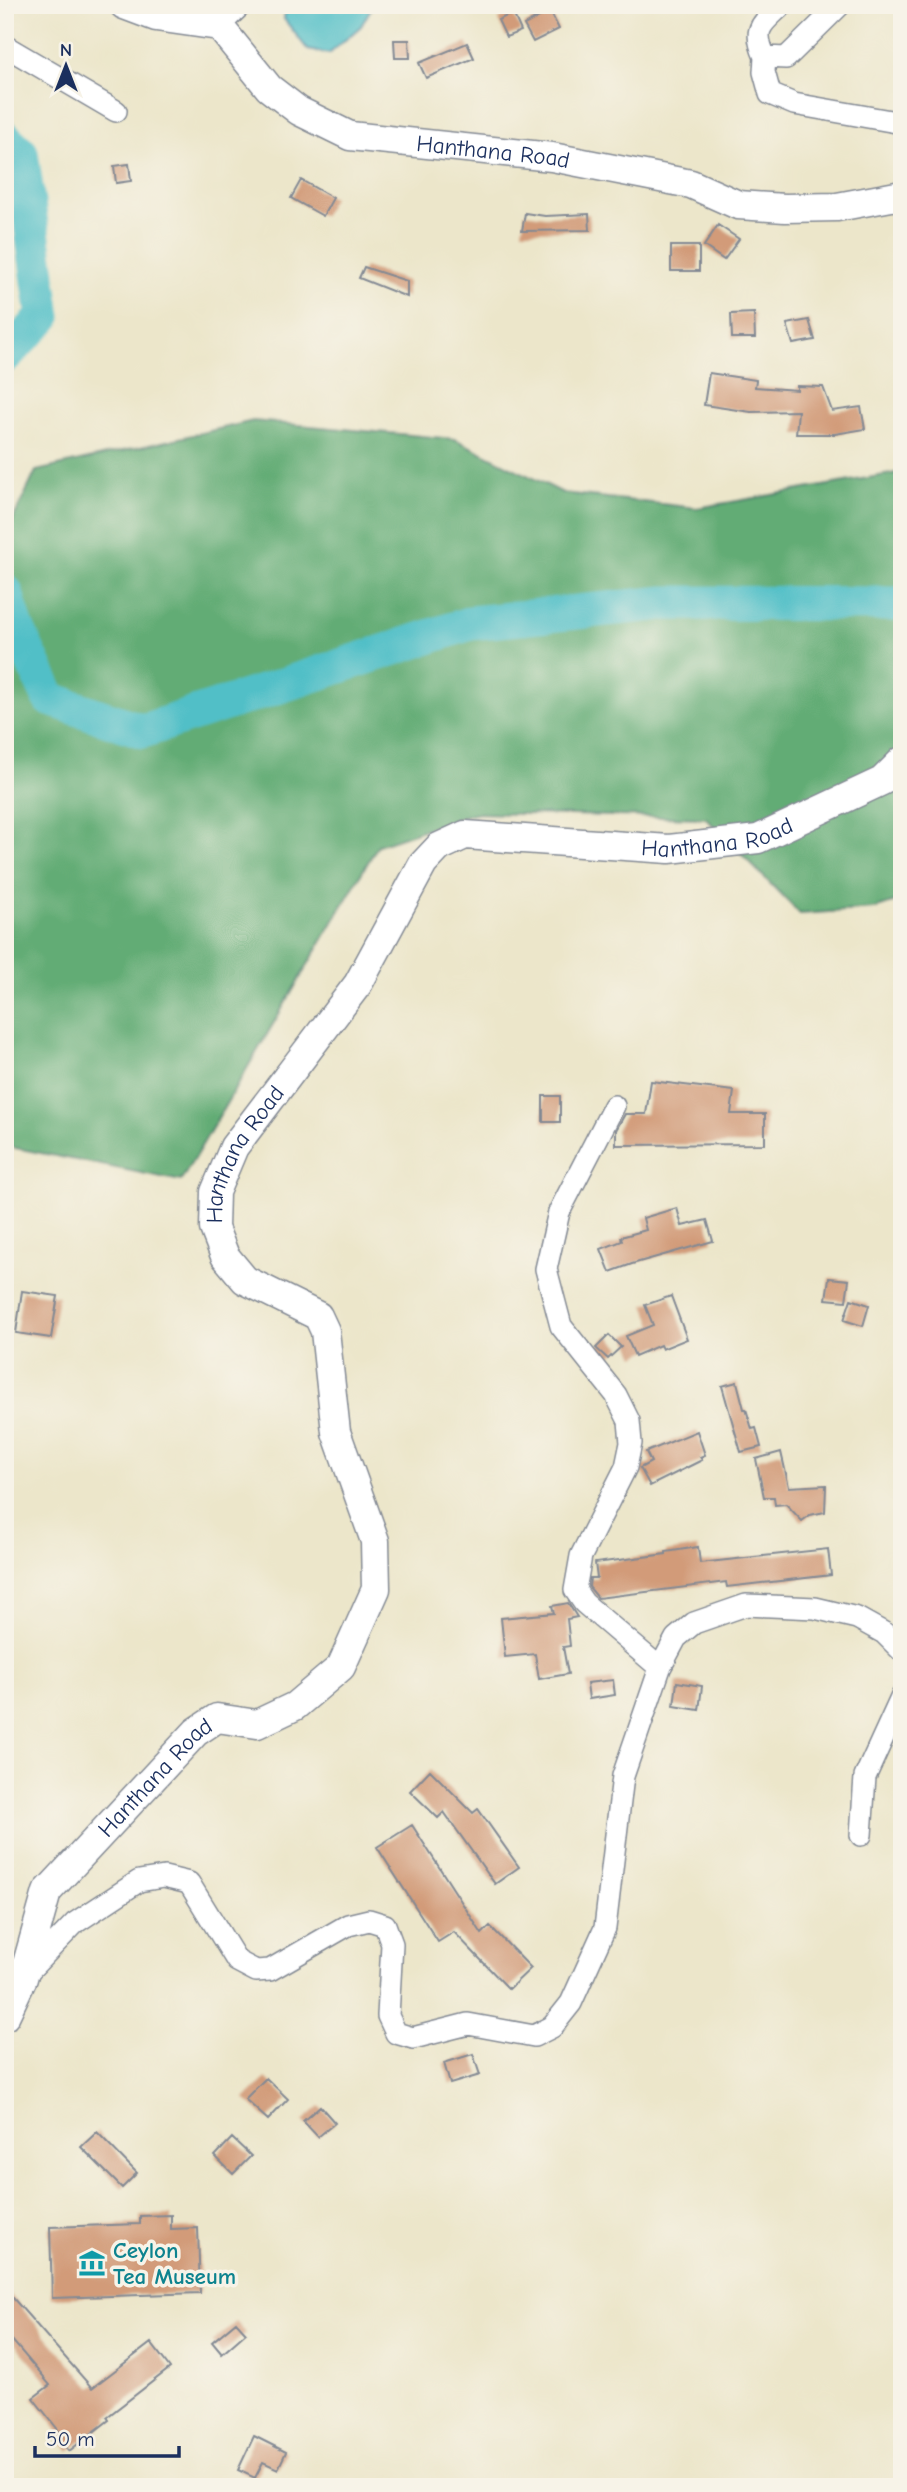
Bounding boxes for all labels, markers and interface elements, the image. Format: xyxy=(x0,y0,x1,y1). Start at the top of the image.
north arrow xyxy=(32,32,102,102)
text: N xyxy=(60,39,72,61)
street label: Hanthana Road xyxy=(415,130,572,174)
street label: Hanthana Road xyxy=(640,812,797,863)
street label: Hanthana Road xyxy=(201,1080,290,1224)
street label: Hanthana Road xyxy=(92,1712,217,1843)
place label: Ceylon Tea Museum xyxy=(113,2237,236,2290)
museum icon: Ceylon Tea Museum xyxy=(77,2248,107,2278)
scale bar xyxy=(35,2415,178,2459)
text: 50 m xyxy=(46,2427,95,2451)

